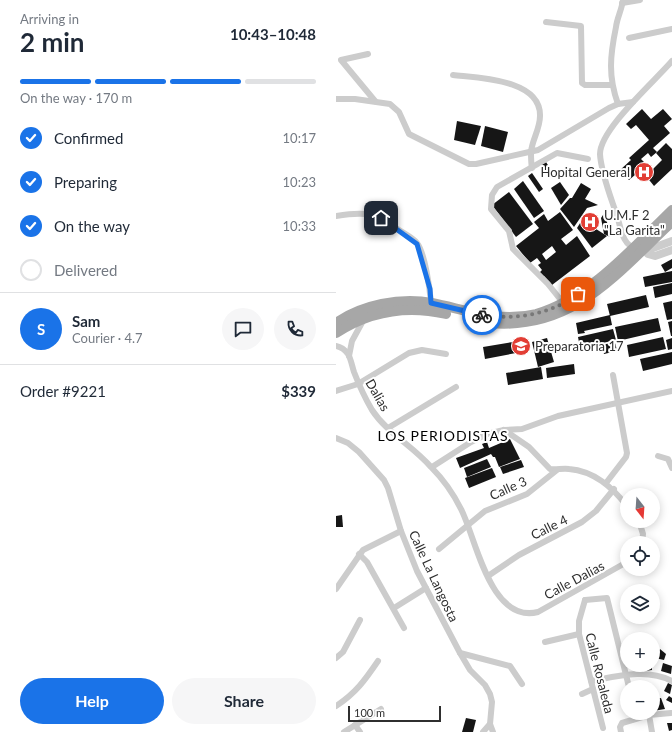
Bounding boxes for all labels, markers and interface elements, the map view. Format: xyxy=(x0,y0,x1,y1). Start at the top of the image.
text: Arriving in xyxy=(20,11,79,27)
text: 10:43–10:48 xyxy=(230,25,316,43)
text: 2 min xyxy=(20,26,84,58)
text: On the way · 170 m xyxy=(20,90,132,106)
icon: check xyxy=(20,127,42,149)
text: Confirmed xyxy=(54,129,123,147)
text: 10:17 xyxy=(283,130,316,146)
hospital icon: Hopital General xyxy=(633,161,655,183)
place label: Hopital General xyxy=(540,164,630,180)
icon: check xyxy=(20,171,42,193)
text: Preparing xyxy=(54,173,117,191)
text: 10:23 xyxy=(283,174,316,190)
pin xyxy=(364,201,398,235)
icon: home xyxy=(370,207,392,229)
place label: U.M.F 2 "La Garita" xyxy=(604,207,665,238)
hospital icon: U.M.F 2 "La Garita" xyxy=(579,211,601,233)
icon: check xyxy=(20,215,42,237)
text: On the way xyxy=(54,217,130,235)
text: 10:33 xyxy=(283,218,316,234)
text: Delivered xyxy=(54,261,117,279)
pin xyxy=(561,277,595,311)
icon: bag xyxy=(567,283,589,305)
courier xyxy=(462,295,502,335)
icon: bike xyxy=(471,304,493,326)
button: chat xyxy=(222,308,264,350)
button: phone xyxy=(274,308,316,350)
text: Sam xyxy=(72,312,100,330)
text: S xyxy=(37,320,45,338)
text: Courier · 4.7 xyxy=(72,330,143,346)
school or university icon: Preparatoria 17 xyxy=(510,335,532,357)
place label: Preparatoria 17 xyxy=(535,338,624,354)
street label: Dalias xyxy=(362,376,394,414)
text: Order #9221 xyxy=(20,382,106,400)
text: $339 xyxy=(281,382,316,400)
district label: LOS PERIODISTAS xyxy=(377,427,509,444)
street label: Calle 3 xyxy=(487,473,529,503)
north arrow xyxy=(620,488,660,528)
map controls xyxy=(620,488,660,720)
street label: Calle 4 xyxy=(528,511,570,543)
street label: Calle La Langosta xyxy=(406,528,462,624)
button: locate xyxy=(620,536,660,576)
street label: Calle Dalias xyxy=(541,557,607,603)
button: layers xyxy=(620,584,660,624)
street label: Calle Rosaleda xyxy=(582,631,618,715)
button: + xyxy=(620,632,660,672)
button: Help xyxy=(20,678,164,724)
button: Share xyxy=(172,678,316,724)
button: − xyxy=(620,680,660,720)
scale bar xyxy=(348,704,441,723)
text: 100 m xyxy=(354,706,385,719)

